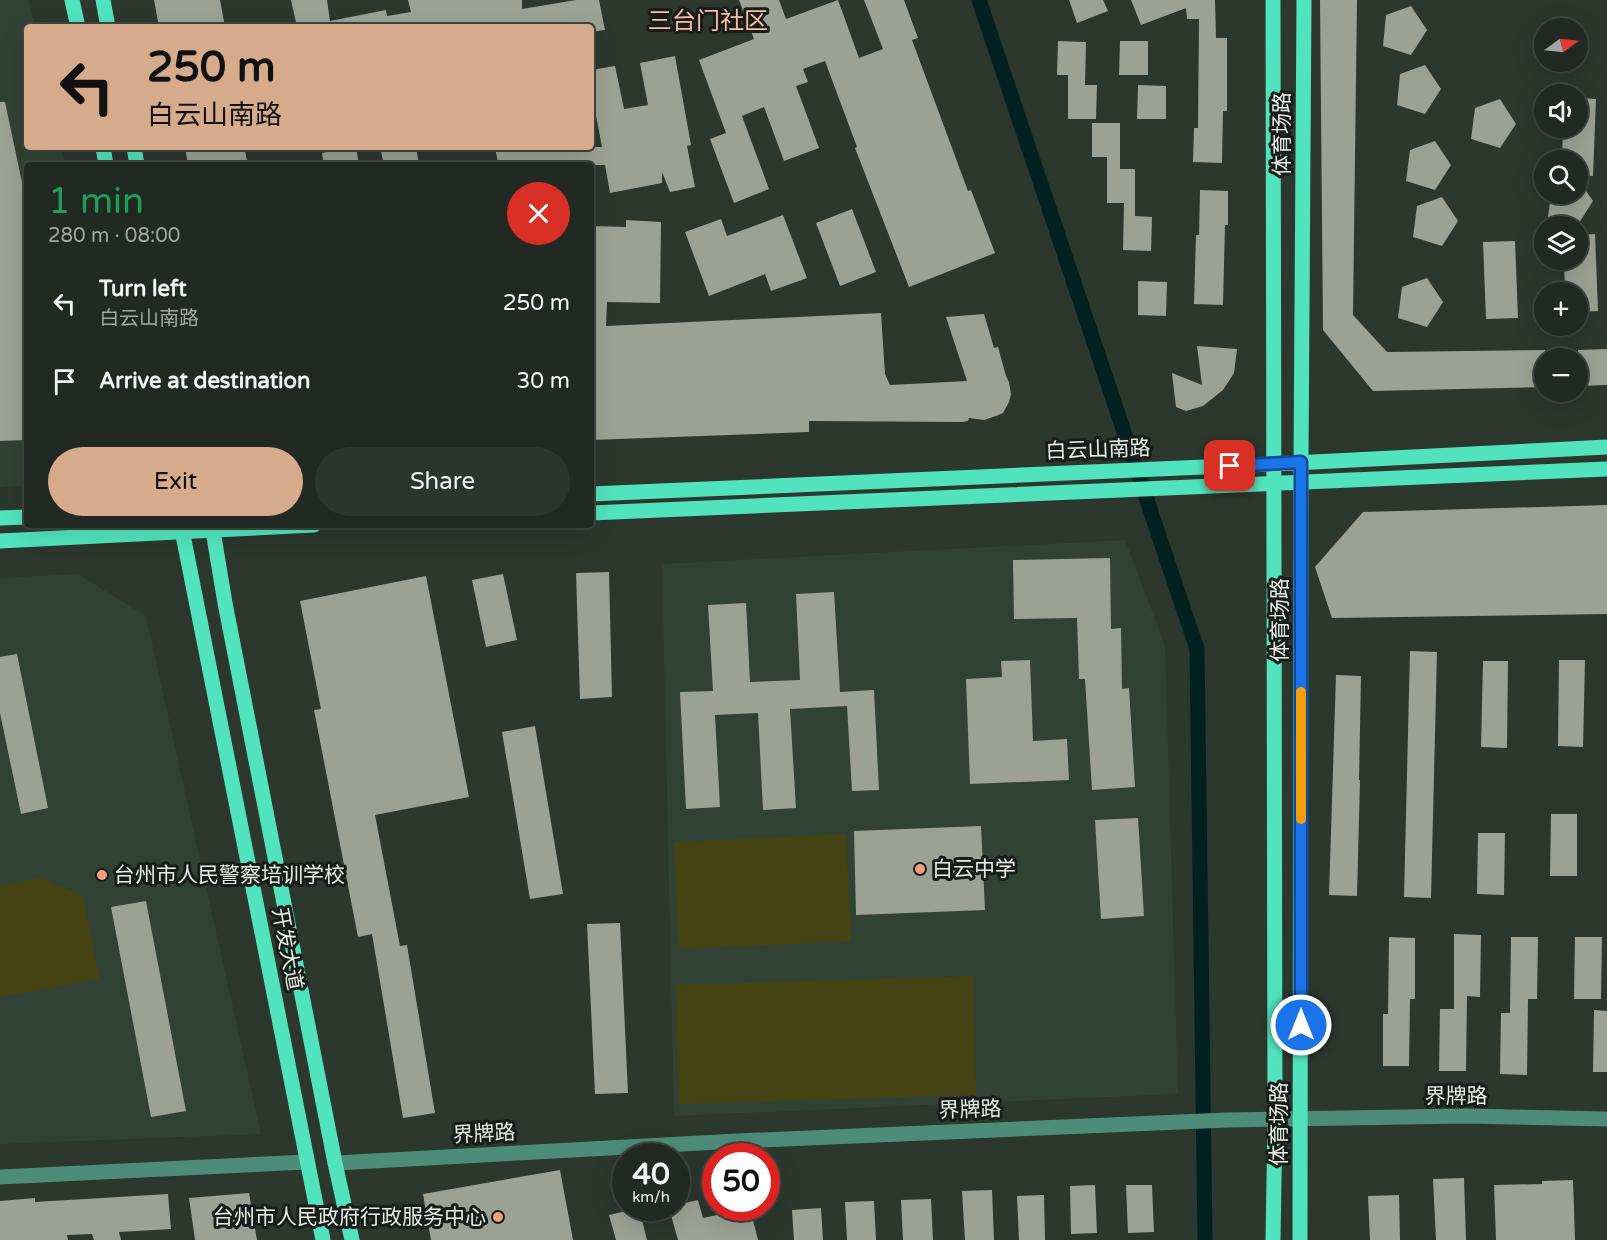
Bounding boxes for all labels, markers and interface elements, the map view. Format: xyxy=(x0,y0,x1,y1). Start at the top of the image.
district label: 三台门社区 xyxy=(648,7,768,36)
north arrow xyxy=(1534,18,1588,72)
map controls xyxy=(1534,18,1588,402)
text: 250 m xyxy=(147,42,276,93)
icon: left xyxy=(48,48,126,126)
button: sound xyxy=(1534,84,1588,138)
street label: 体育场路 xyxy=(1270,92,1295,176)
text: 白云山南路 xyxy=(147,99,282,132)
button: search xyxy=(1534,150,1588,204)
text: 1 min xyxy=(48,180,144,223)
button: close xyxy=(507,182,570,245)
button: layers xyxy=(1534,216,1588,270)
text: 280 m · 08:00 xyxy=(48,224,180,248)
text: Turn left xyxy=(99,276,187,302)
button: + xyxy=(1534,282,1588,336)
icon: left xyxy=(48,287,81,320)
text: 250 m xyxy=(503,290,570,316)
text: 白云山南路 xyxy=(99,307,199,331)
button: − xyxy=(1534,348,1588,402)
icon: arrive xyxy=(48,365,81,398)
text: Arrive at destination xyxy=(99,368,310,394)
text: 30 m xyxy=(516,368,570,394)
street label: 白云山南路 xyxy=(1045,436,1151,464)
pin xyxy=(1204,440,1255,491)
button: Exit xyxy=(48,447,303,516)
button: Share xyxy=(315,447,570,516)
icon: arrive xyxy=(1213,449,1246,482)
street label: 体育场路 xyxy=(1268,578,1293,662)
place label: 白云中学 xyxy=(932,857,1016,882)
marker: 白云中学 xyxy=(913,862,927,876)
place label: 台州市人民警察培训学校 xyxy=(114,863,345,888)
marker: 台州市人民警察培训学校 xyxy=(95,868,109,882)
street label: 开发大道 xyxy=(267,905,307,993)
position arrow xyxy=(1269,993,1333,1057)
street label: 体育场路 xyxy=(1267,1082,1292,1166)
street label: 界牌路 xyxy=(1425,1084,1488,1109)
street label: 界牌路 xyxy=(938,1096,1002,1124)
street label: 界牌路 xyxy=(452,1120,516,1148)
speed limit sign: 50 xyxy=(702,1143,780,1221)
text: 40 xyxy=(632,1156,670,1193)
text: km/h xyxy=(632,1188,670,1206)
place label: 台州市人民政府行政服务中心 xyxy=(213,1205,486,1230)
marker: 台州市人民政府行政服务中心 xyxy=(491,1210,505,1224)

